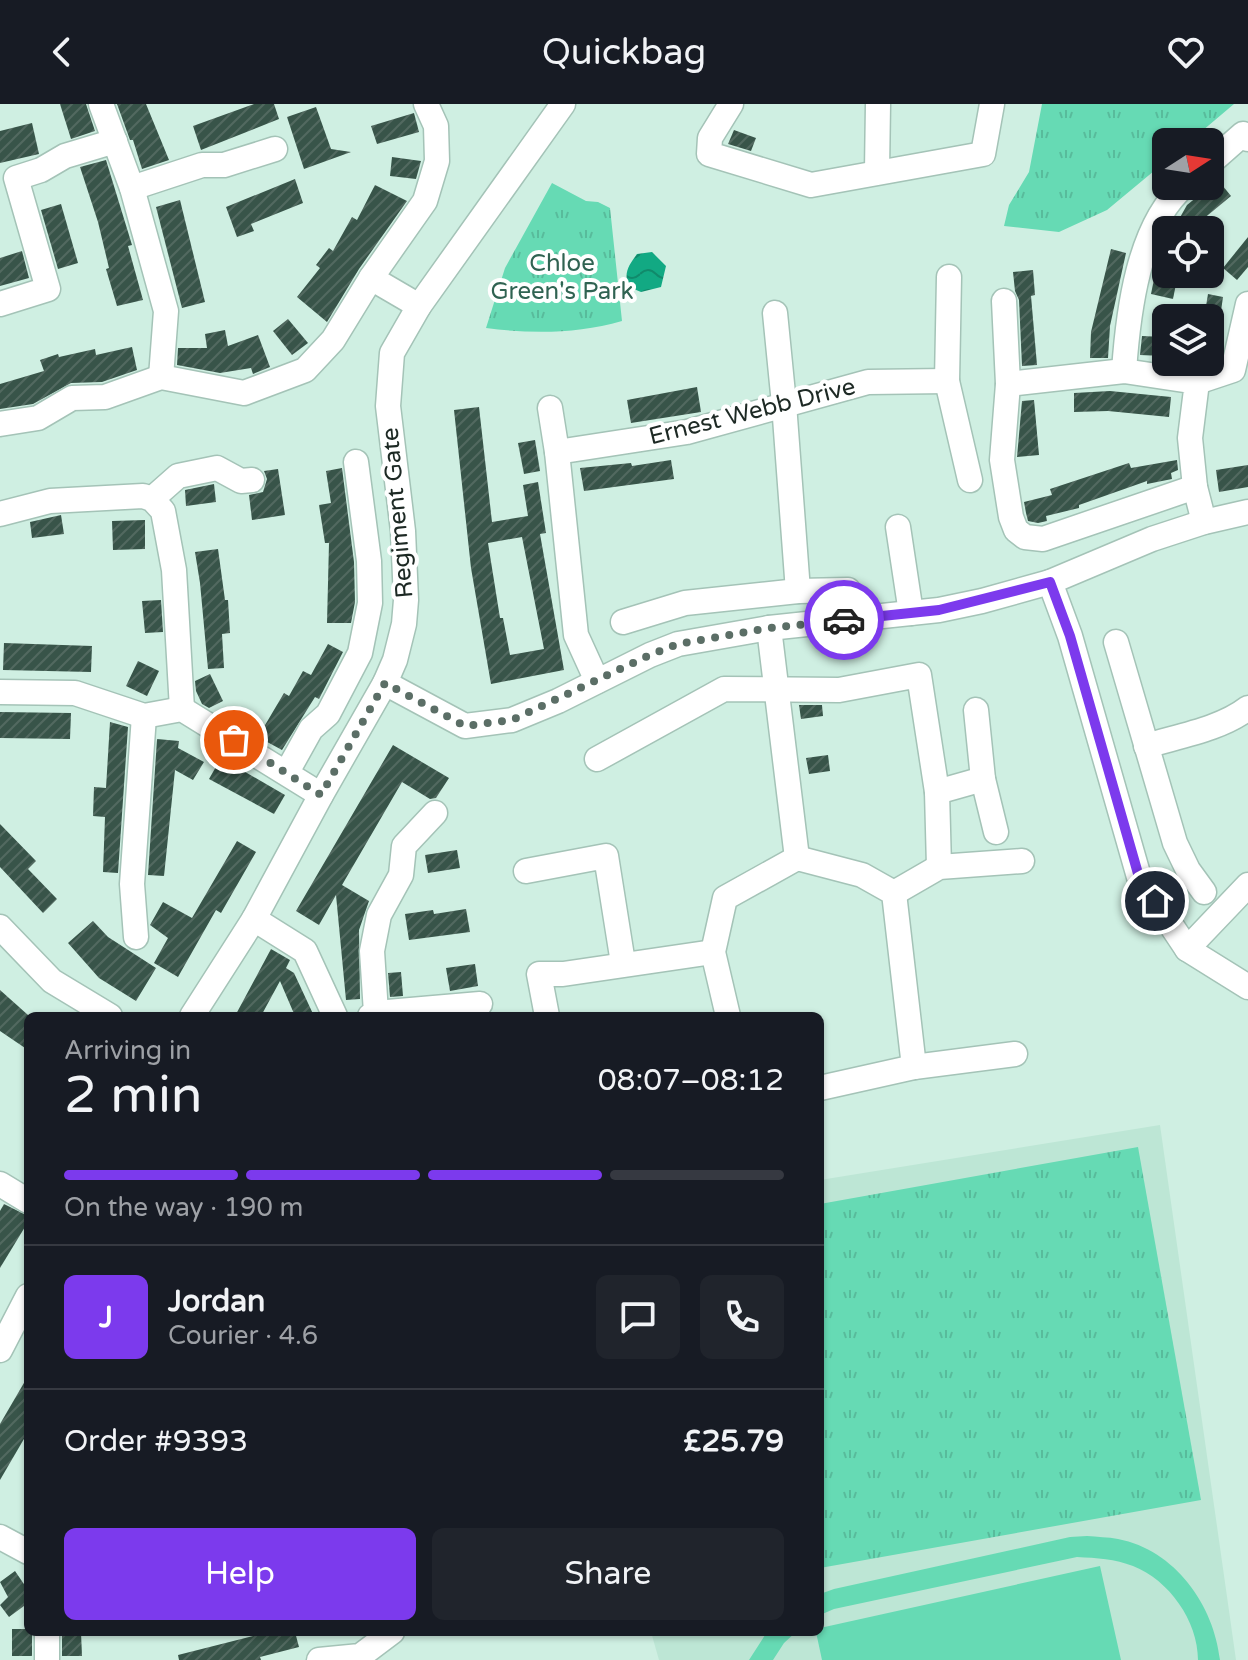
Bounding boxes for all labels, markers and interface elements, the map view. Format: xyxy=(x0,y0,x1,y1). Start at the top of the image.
icon: back xyxy=(40,30,84,74)
icon: heart xyxy=(1164,30,1208,74)
text: Quickbag xyxy=(542,31,706,74)
north arrow xyxy=(1152,128,1224,200)
map controls xyxy=(1152,128,1224,376)
button: locate xyxy=(1152,216,1224,288)
park label: Chloe Green's Park xyxy=(490,249,634,306)
button: layers xyxy=(1152,304,1224,376)
street label: Ernest Webb Drive xyxy=(646,372,858,451)
street label: Regiment Gate xyxy=(376,426,419,599)
courier xyxy=(804,580,884,660)
icon: car xyxy=(822,598,866,642)
pin xyxy=(200,706,268,774)
icon: bag xyxy=(212,718,256,762)
pin xyxy=(1121,867,1189,935)
icon: home xyxy=(1133,879,1177,923)
text: Arriving in xyxy=(64,1035,191,1066)
text: 08:07–08:12 xyxy=(598,1062,784,1099)
text: 2 min xyxy=(64,1064,203,1127)
text: On the way · 190 m xyxy=(64,1192,303,1223)
button: chat xyxy=(596,1275,680,1359)
button: phone xyxy=(700,1275,784,1359)
text: Jordan xyxy=(168,1283,265,1320)
text: J xyxy=(99,1299,113,1336)
text: Courier · 4.6 xyxy=(168,1320,318,1351)
text: Order #9393 xyxy=(64,1423,248,1460)
text: £25.79 xyxy=(683,1423,784,1460)
button: Help xyxy=(64,1528,416,1620)
button: Share xyxy=(432,1528,784,1620)

